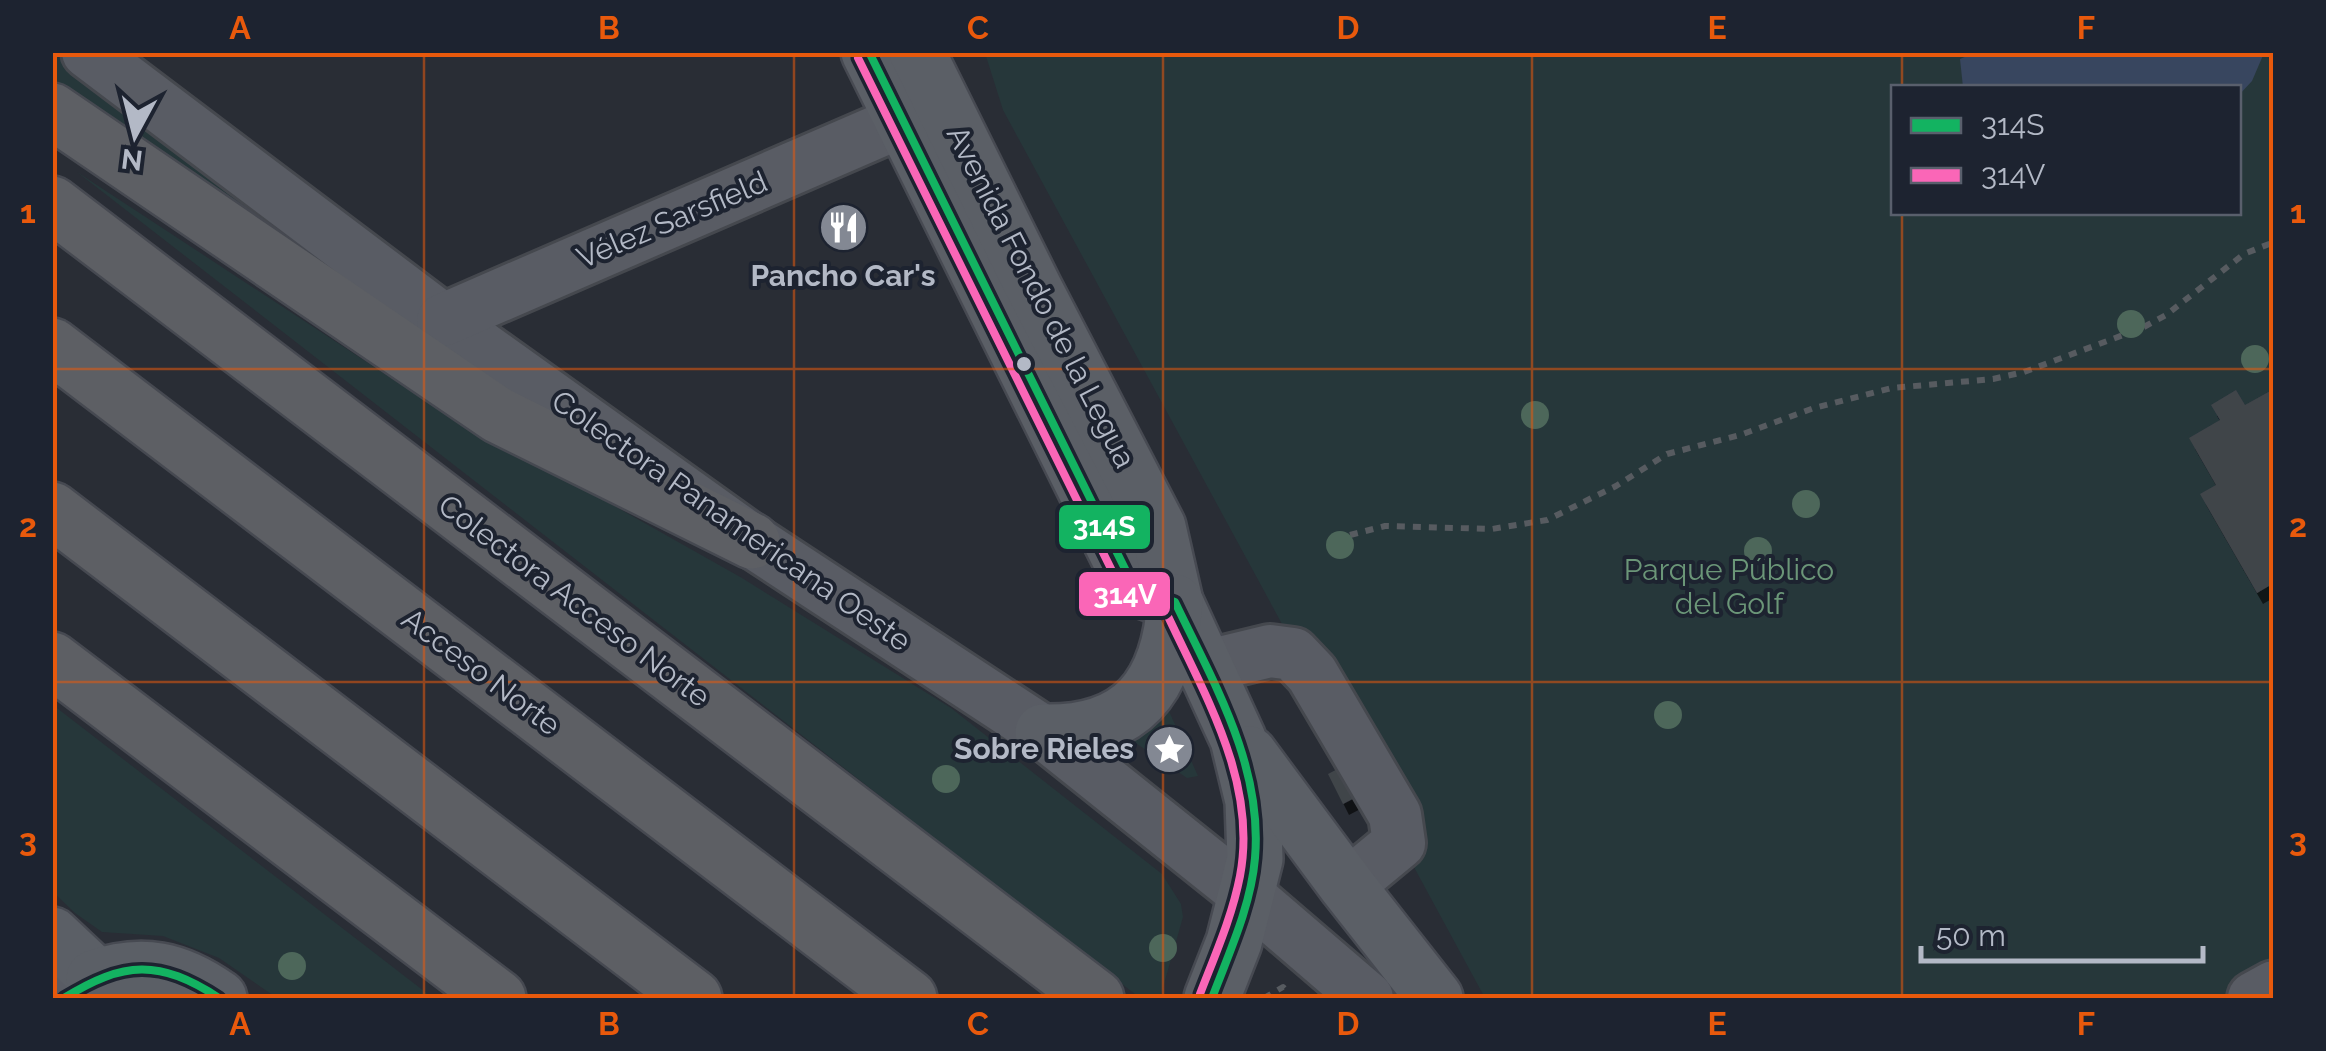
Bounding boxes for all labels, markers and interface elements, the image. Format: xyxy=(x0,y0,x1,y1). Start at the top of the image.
text: A xyxy=(229,9,251,46)
text: B xyxy=(598,9,620,46)
text: C xyxy=(967,9,989,46)
text: D xyxy=(1337,9,1359,46)
text: E xyxy=(1707,9,1727,46)
text: F xyxy=(2077,9,2095,46)
north arrow xyxy=(85,85,185,185)
legend xyxy=(1891,85,2241,215)
text: 314S xyxy=(1981,107,2044,142)
street label: Avenida Fondo de la Legua xyxy=(940,120,1143,473)
text: N xyxy=(119,142,145,177)
text: 314V xyxy=(1981,157,2045,192)
street label: Vélez Sarsfield xyxy=(571,164,772,275)
text: 1 xyxy=(20,193,36,230)
text: 1 xyxy=(2290,193,2306,230)
restaurant icon: Pancho Car's xyxy=(817,201,869,253)
place label: Pancho Car's xyxy=(750,258,936,293)
unlabelled marker xyxy=(1014,354,1034,374)
street label: Colectora Panamericana Oeste xyxy=(545,383,917,658)
street label: Colectora Acceso Norte xyxy=(431,487,717,715)
line badge: 314S xyxy=(1057,503,1152,551)
text: 2 xyxy=(19,507,37,544)
text: 2 xyxy=(2289,507,2307,544)
text: 314S xyxy=(1073,510,1135,543)
park label: Parque Público del Golf xyxy=(1624,552,1834,621)
line badge: 314V xyxy=(1077,570,1172,618)
text: 314V xyxy=(1093,578,1157,611)
street label: Acceso Norte xyxy=(395,601,567,743)
place icon: Sobre Rieles xyxy=(1143,723,1195,775)
place label: Sobre Rieles xyxy=(954,731,1134,766)
text: 3 xyxy=(19,821,37,858)
text: 3 xyxy=(2289,821,2307,858)
scale bar xyxy=(1921,901,2204,963)
text: 50 m xyxy=(1936,918,2006,953)
text: A xyxy=(229,1005,251,1042)
text: B xyxy=(598,1005,620,1042)
text: C xyxy=(967,1005,989,1042)
text: D xyxy=(1337,1005,1359,1042)
text: E xyxy=(1707,1005,1727,1042)
text: F xyxy=(2077,1005,2095,1042)

